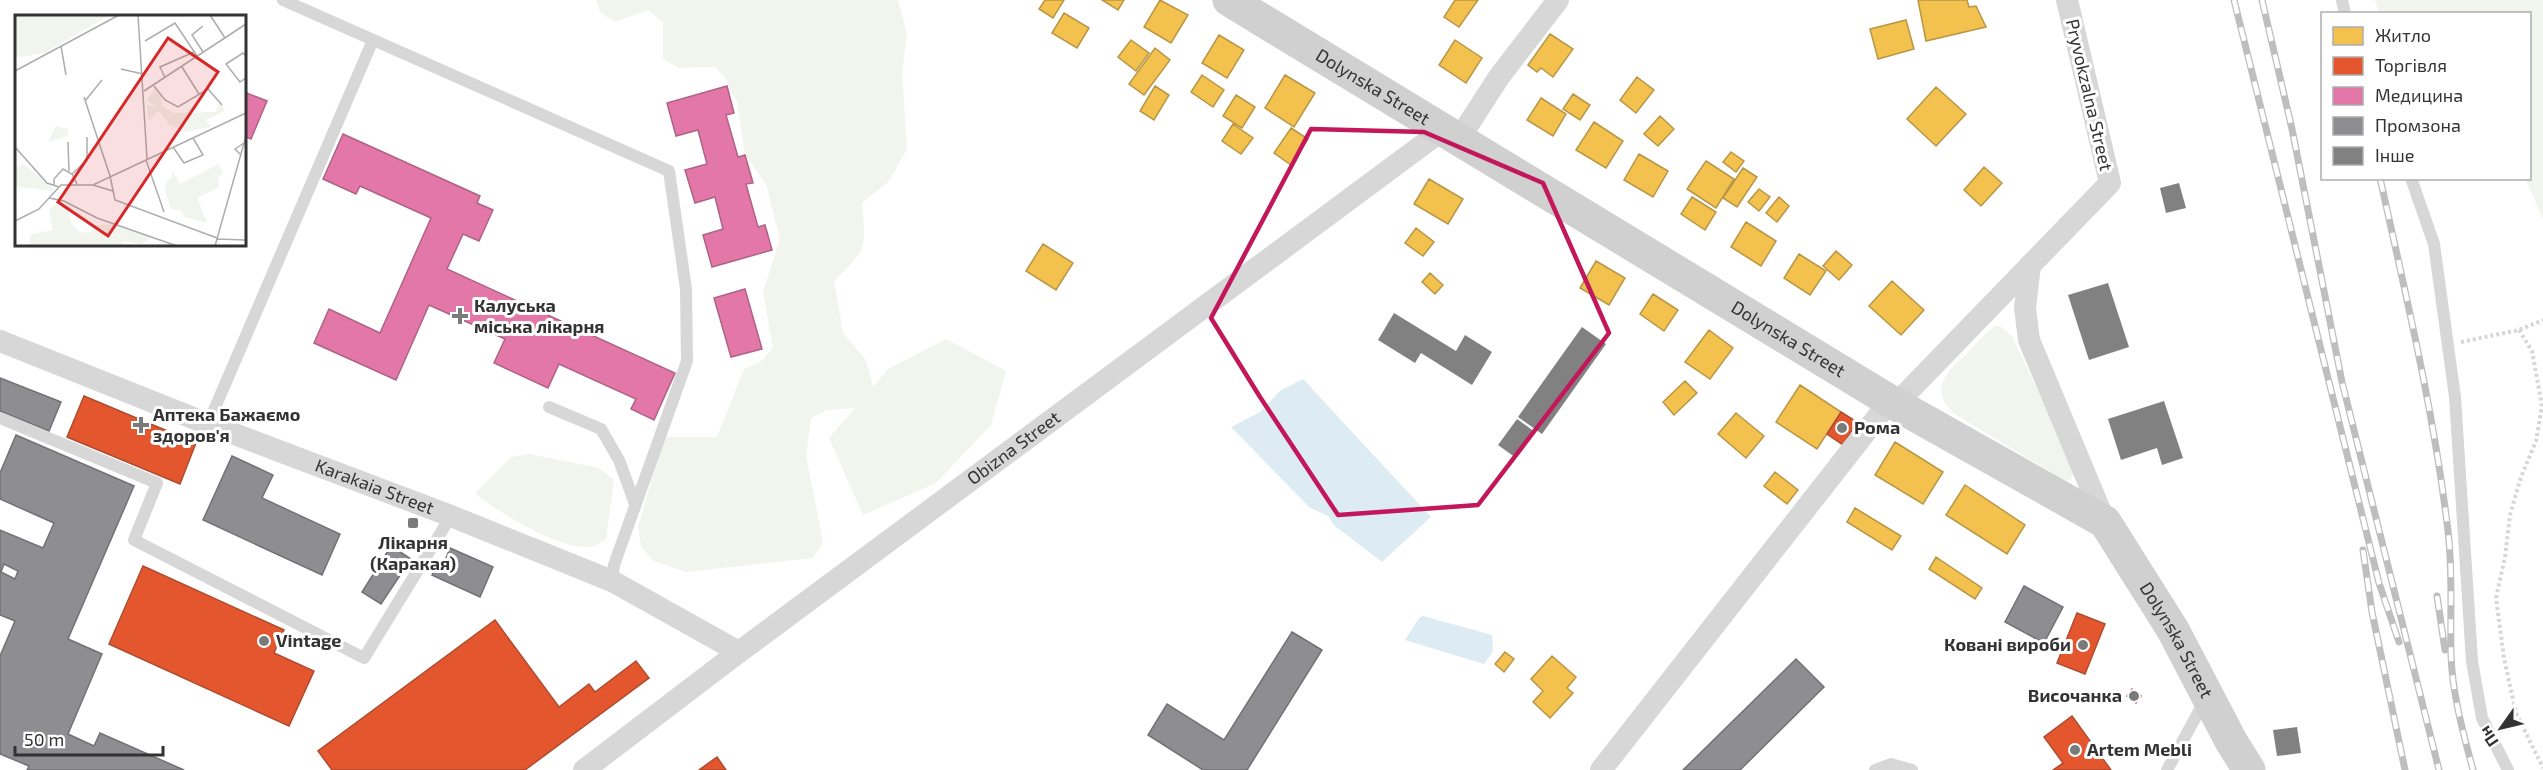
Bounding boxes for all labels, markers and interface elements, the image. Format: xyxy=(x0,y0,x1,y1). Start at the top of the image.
legend xyxy=(2321,12,2531,180)
inset map xyxy=(15,15,246,246)
street label: Pryvokzalna Street xyxy=(2062,17,2118,173)
text: Житло xyxy=(2375,24,2431,46)
street label: Dolynska Street xyxy=(1312,43,1434,129)
text: Торгівля xyxy=(2375,54,2447,76)
text: Медицина xyxy=(2375,84,2463,106)
text: Промзона xyxy=(2375,114,2461,136)
text: Інше xyxy=(2375,144,2414,166)
place label: Калуська міська лікарня xyxy=(474,294,605,337)
street label: Dolynska Street xyxy=(1728,295,1850,381)
marker: Калуська міська лікарня xyxy=(451,307,469,325)
place label: Аптека Бажаємо здоров'я xyxy=(153,403,300,446)
street label: Obizna Street xyxy=(962,406,1064,489)
place label: Рома xyxy=(1854,416,1900,438)
marker: Аптека Бажаємо здоров'я xyxy=(134,418,148,432)
marker: Рома xyxy=(1835,421,1849,435)
street label: Karakaia Street xyxy=(312,454,437,519)
marker: Лікарня (Каракая) xyxy=(406,516,420,530)
place label: Лікарня (Каракая) xyxy=(370,531,456,574)
street label: Dolynska Street xyxy=(2136,578,2219,701)
place label: Vintage xyxy=(276,629,341,651)
place label: Ковані вироби xyxy=(1944,633,2071,655)
marker: Vintage xyxy=(257,634,271,648)
marker: Ковані вироби xyxy=(2076,638,2090,652)
place label: Височанка xyxy=(2028,684,2122,706)
marker: Височанка xyxy=(2127,689,2141,703)
north arrow xyxy=(2471,698,2531,758)
scale bar xyxy=(15,719,164,757)
text: Пн xyxy=(2474,723,2502,751)
text: 50 m xyxy=(24,728,64,750)
place label: Artem Mebli xyxy=(2087,738,2192,760)
marker: Artem Mebli xyxy=(2068,743,2082,757)

